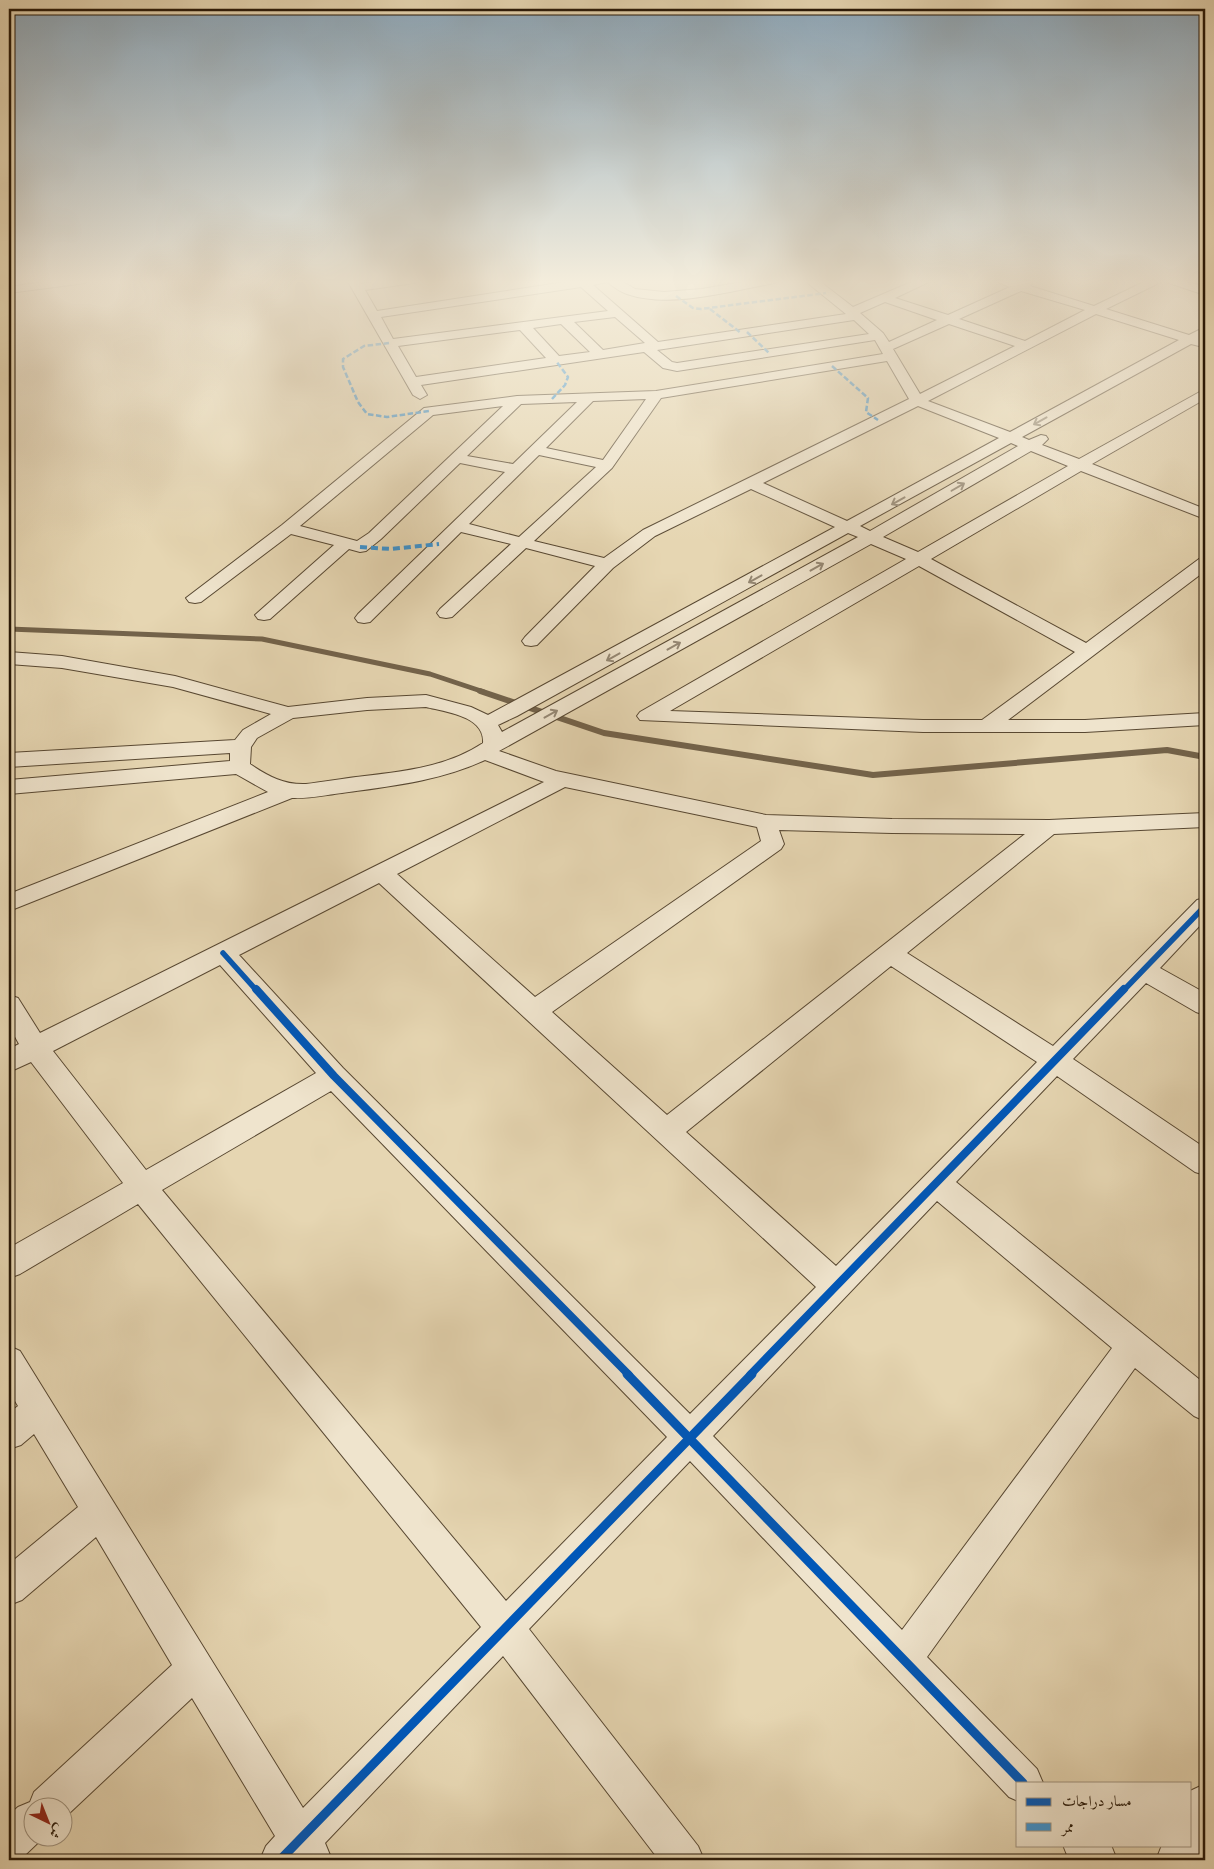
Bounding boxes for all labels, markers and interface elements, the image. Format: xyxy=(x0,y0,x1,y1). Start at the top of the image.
one-way arrow xyxy=(1033,417,1047,427)
one-way arrow xyxy=(950,482,965,492)
one-way arrow xyxy=(891,496,905,506)
one-way arrow xyxy=(809,562,823,572)
one-way arrow xyxy=(748,574,763,584)
one-way arrow xyxy=(667,640,681,650)
one-way arrow xyxy=(606,652,620,662)
one-way arrow xyxy=(543,708,557,718)
legend xyxy=(1016,1782,1192,1846)
text: مسار دراجات xyxy=(1062,1790,1131,1811)
north arrow xyxy=(22,1796,72,1846)
text: ممر xyxy=(1060,1816,1074,1837)
text: ش xyxy=(45,1819,69,1844)

